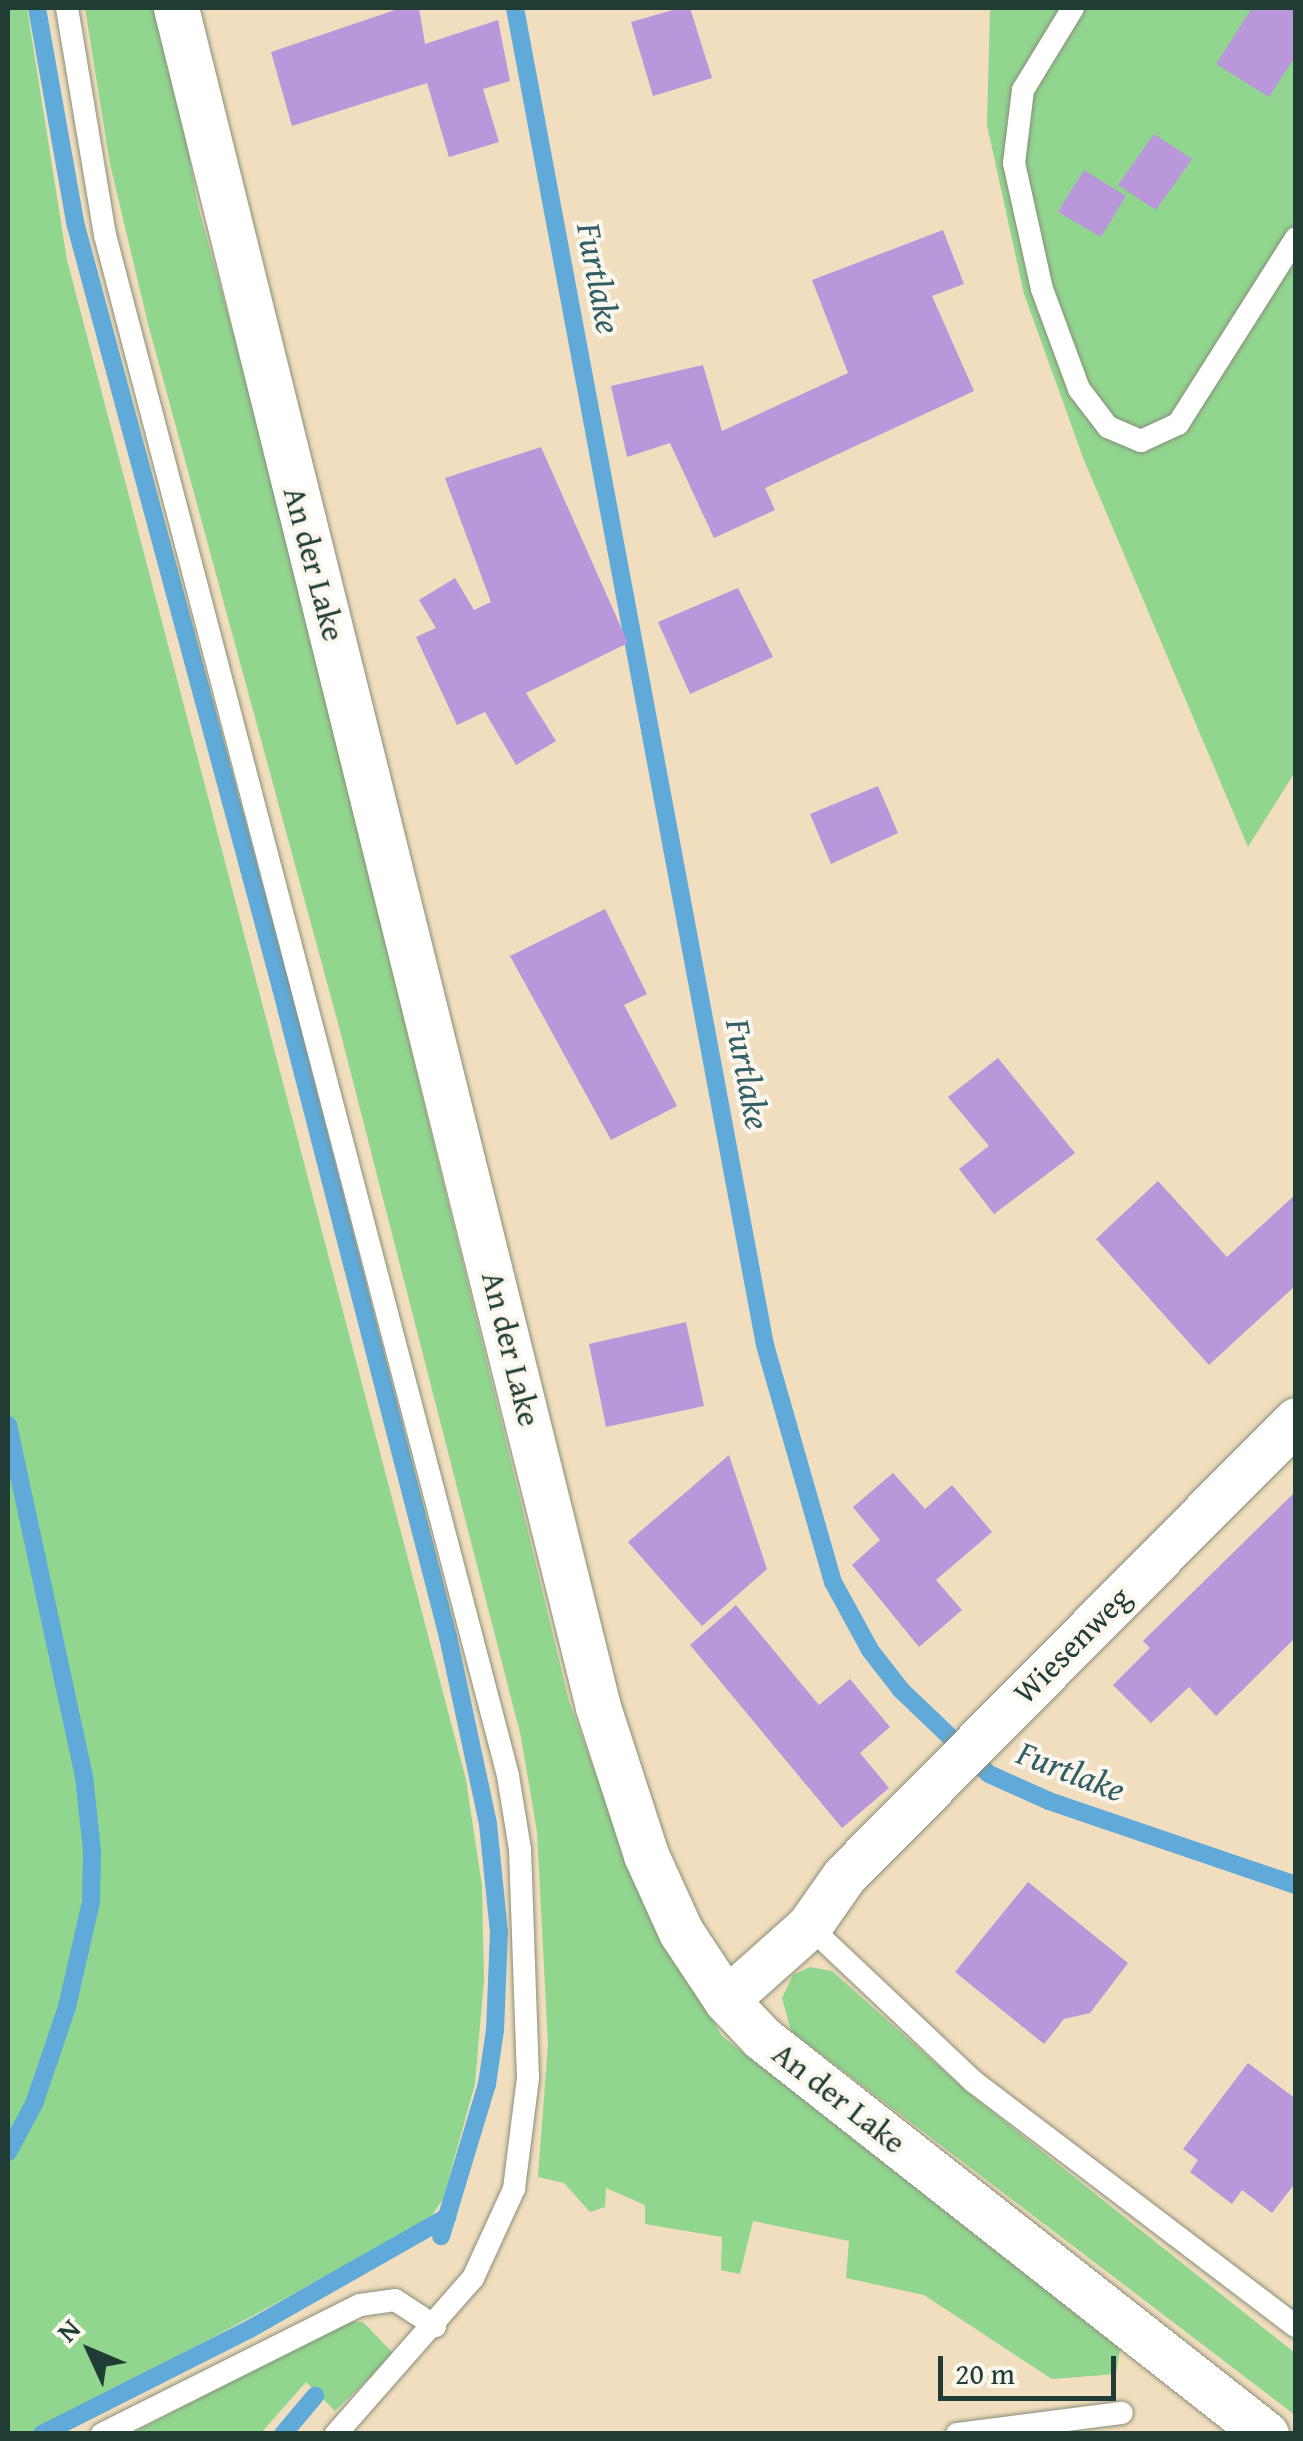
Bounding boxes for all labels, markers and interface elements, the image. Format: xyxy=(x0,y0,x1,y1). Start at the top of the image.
water label: Furtlake xyxy=(568,219,630,337)
street label: An der Lake xyxy=(275,483,353,645)
water label: Furtlake xyxy=(717,1015,779,1133)
street label: An der Lake xyxy=(473,1268,549,1430)
street label: Wiesenweg xyxy=(1005,1578,1139,1712)
water label: Furtlake xyxy=(1011,1731,1131,1811)
street label: An der Lake xyxy=(765,2034,913,2162)
north arrow xyxy=(40,2301,140,2401)
text: N xyxy=(47,2309,89,2351)
scale bar xyxy=(943,2336,1120,2398)
text: 20 m xyxy=(955,2351,1015,2395)

